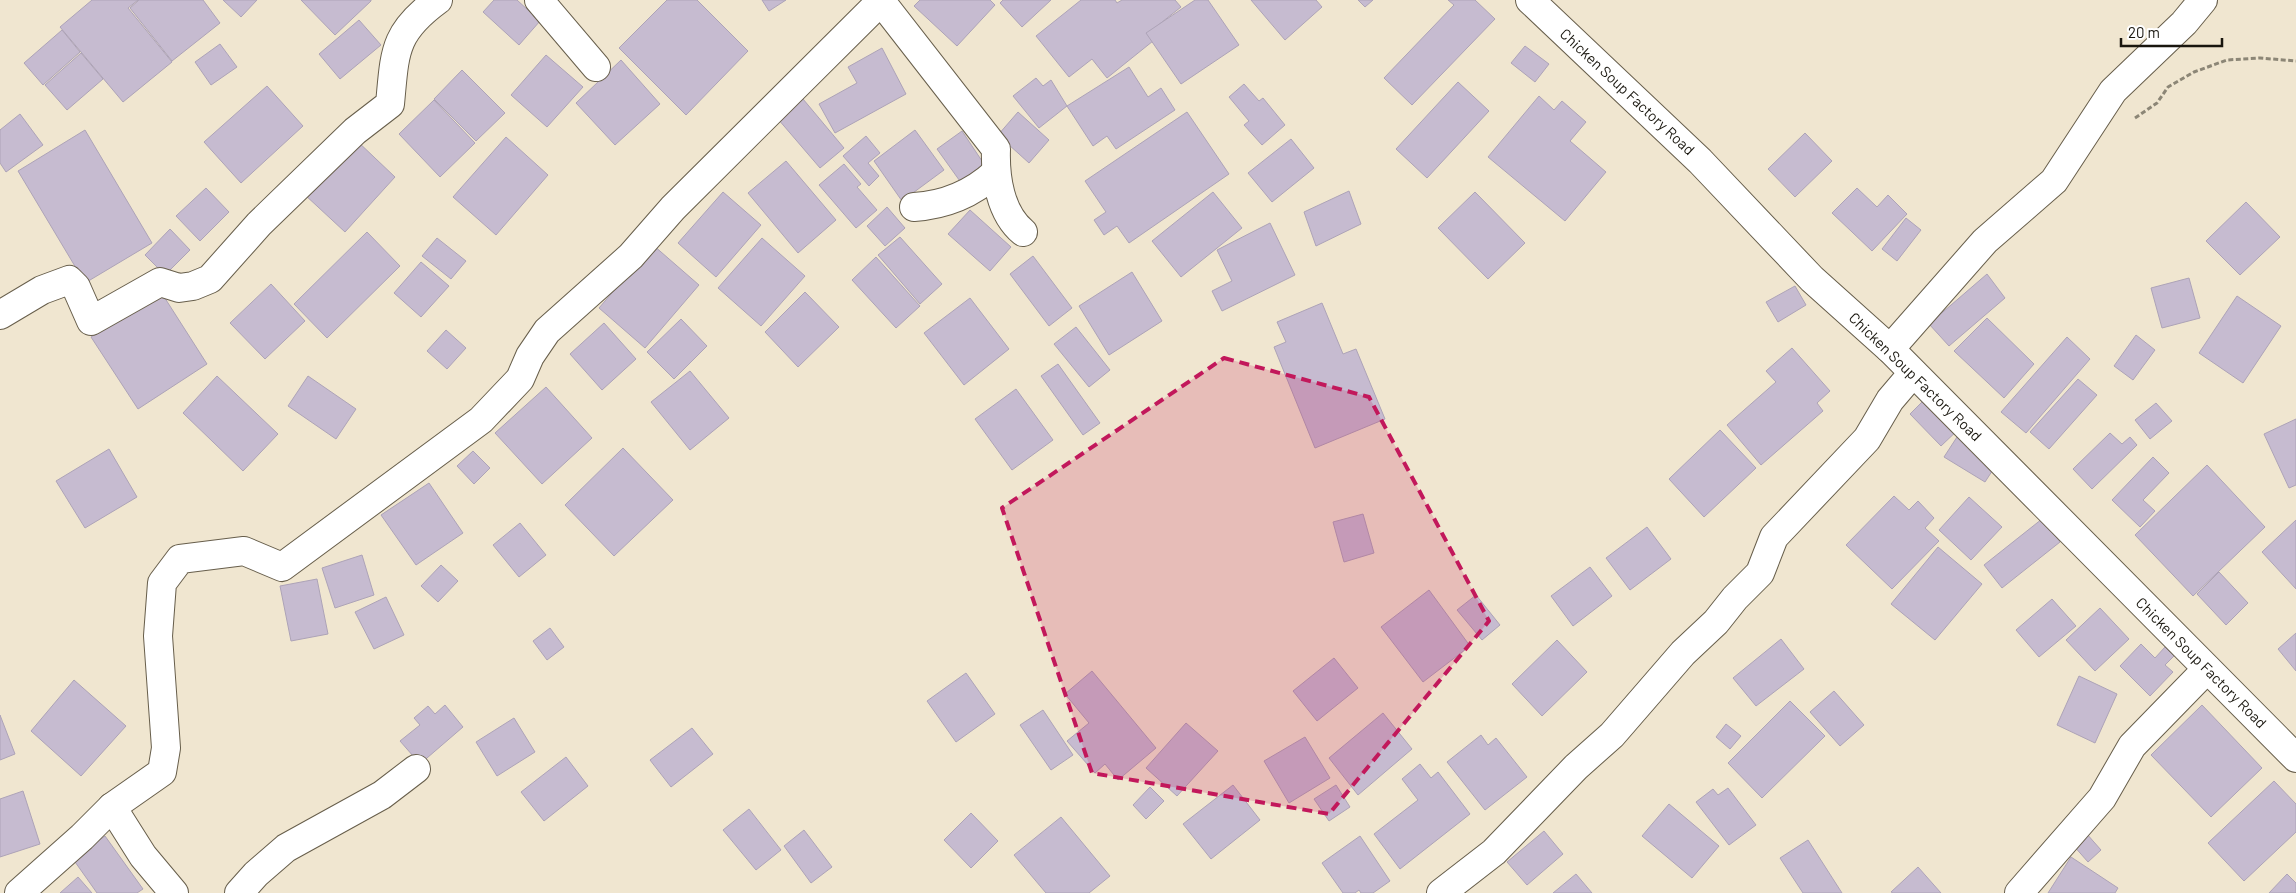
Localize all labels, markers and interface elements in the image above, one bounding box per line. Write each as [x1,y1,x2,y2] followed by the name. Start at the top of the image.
[2121,15,2222,47] scale bar
[2128,23,2160,41] text: 20 m
[1557,24,1699,158] street label: Chicken Soup Factory Road
[1846,308,1986,444] street label: Chicken Soup Factory Road
[2133,593,2271,731] street label: Chicken Soup Factory Road

